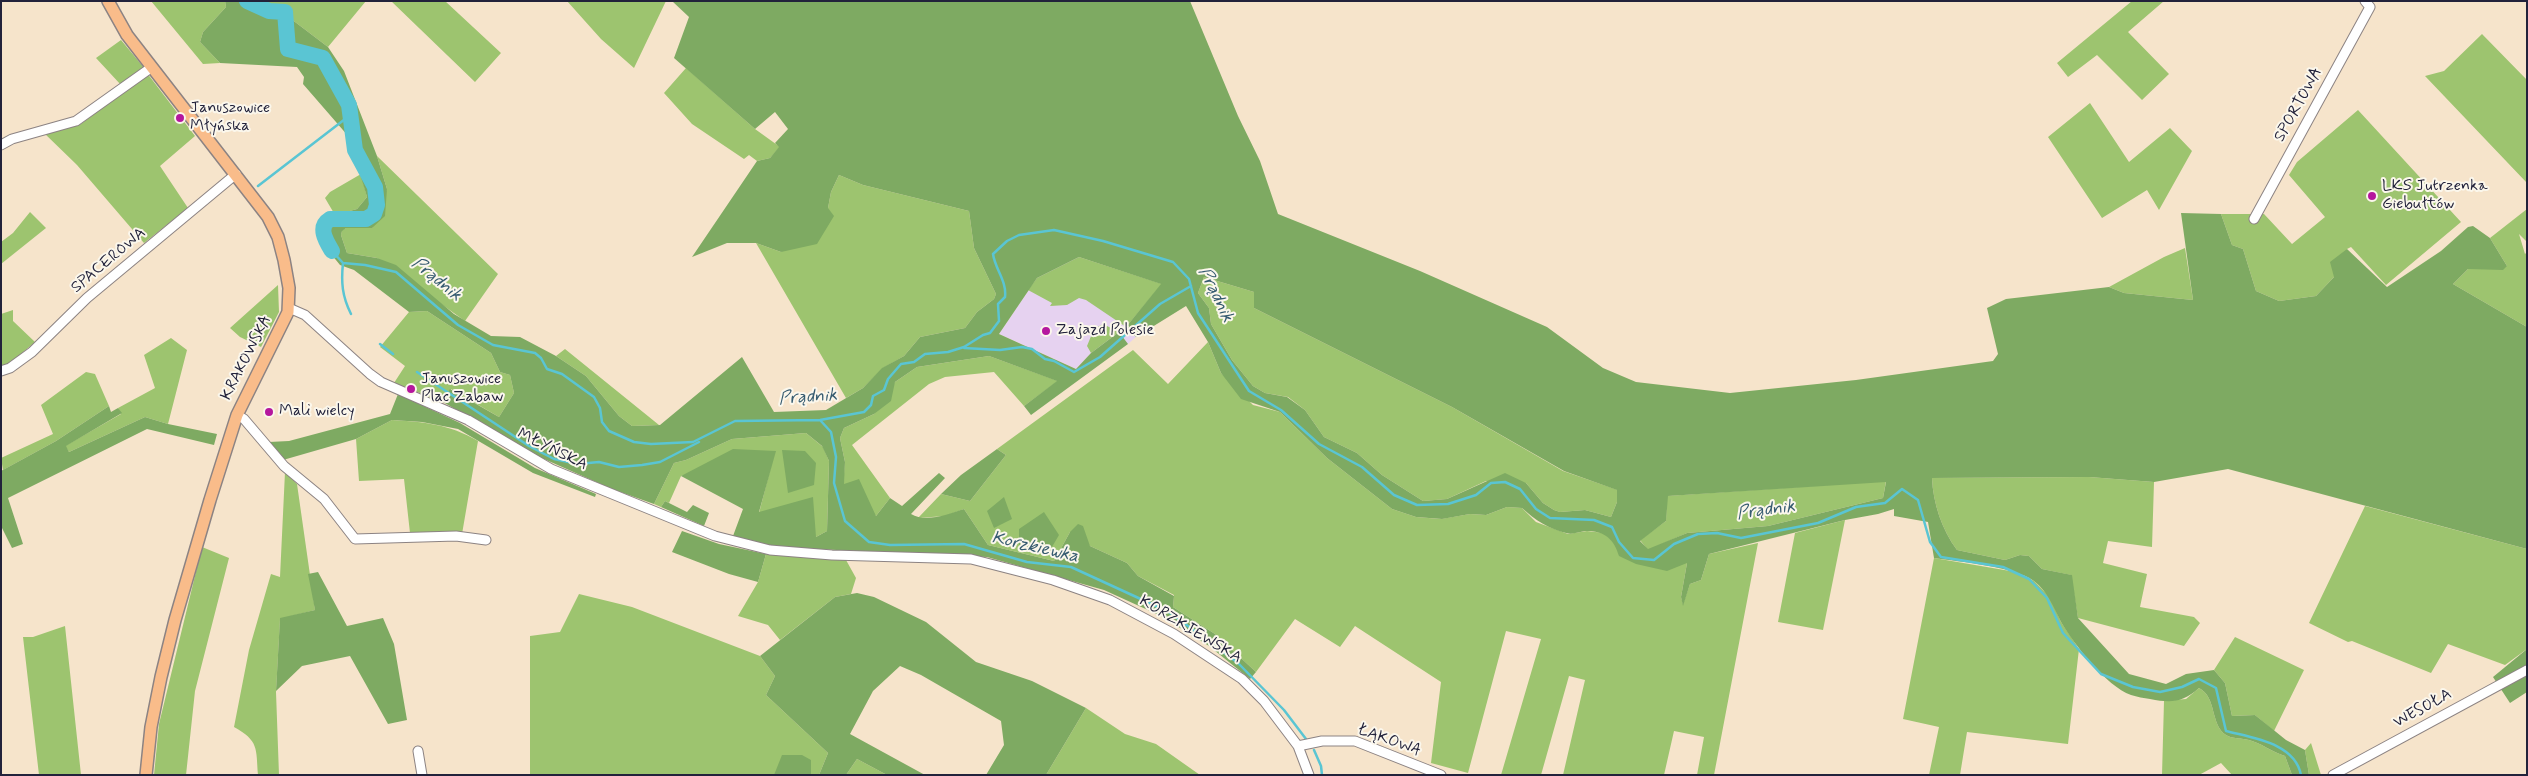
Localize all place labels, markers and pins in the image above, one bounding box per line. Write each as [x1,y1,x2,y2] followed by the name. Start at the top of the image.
[190,99,270,137] place label: Januszowice Młyńska
[174,112,186,124] marker: Januszowice Młyńska
[2382,177,2488,215] place label: LKS Jutrzenka Giebułtów
[2366,190,2378,202] marker: LKS Jutrzenka Giebułtów
[1056,321,1154,341] place label: Zajazd Polesie
[1040,325,1052,337] marker: Zajazd Polesie
[421,370,504,408] place label: Januszowice Plac Zabaw
[405,383,417,395] marker: Januszowice Plac Zabaw
[279,402,355,422] place label: Mali wielcy
[263,406,275,418] marker: Mali wielcy

